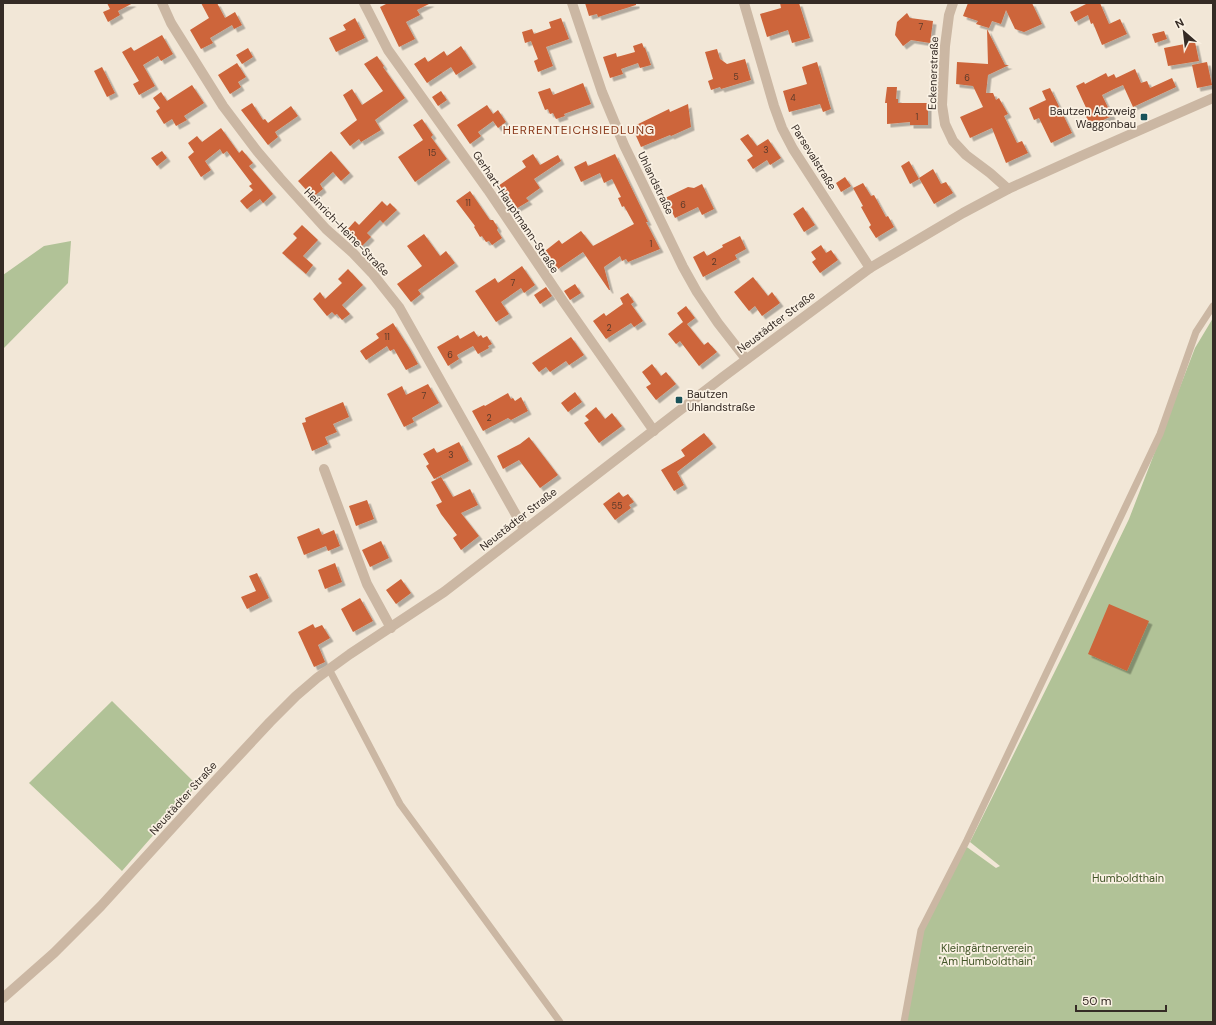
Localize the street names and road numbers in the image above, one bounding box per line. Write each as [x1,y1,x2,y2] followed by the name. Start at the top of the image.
[925,36,941,110] street label: Eckenerstraße
[788,122,840,192] street label: Parsevalstraße
[470,148,562,276] street label: Gerhart-Hauptmann-Straße
[635,149,677,217] street label: Uhlandstraße
[301,185,393,279] street label: Heinrich-Heine-Straße
[734,288,818,356] street label: Neustädter Straße
[477,485,559,553] street label: Neustädter Straße
[146,758,220,838] street label: Neustädter Straße

